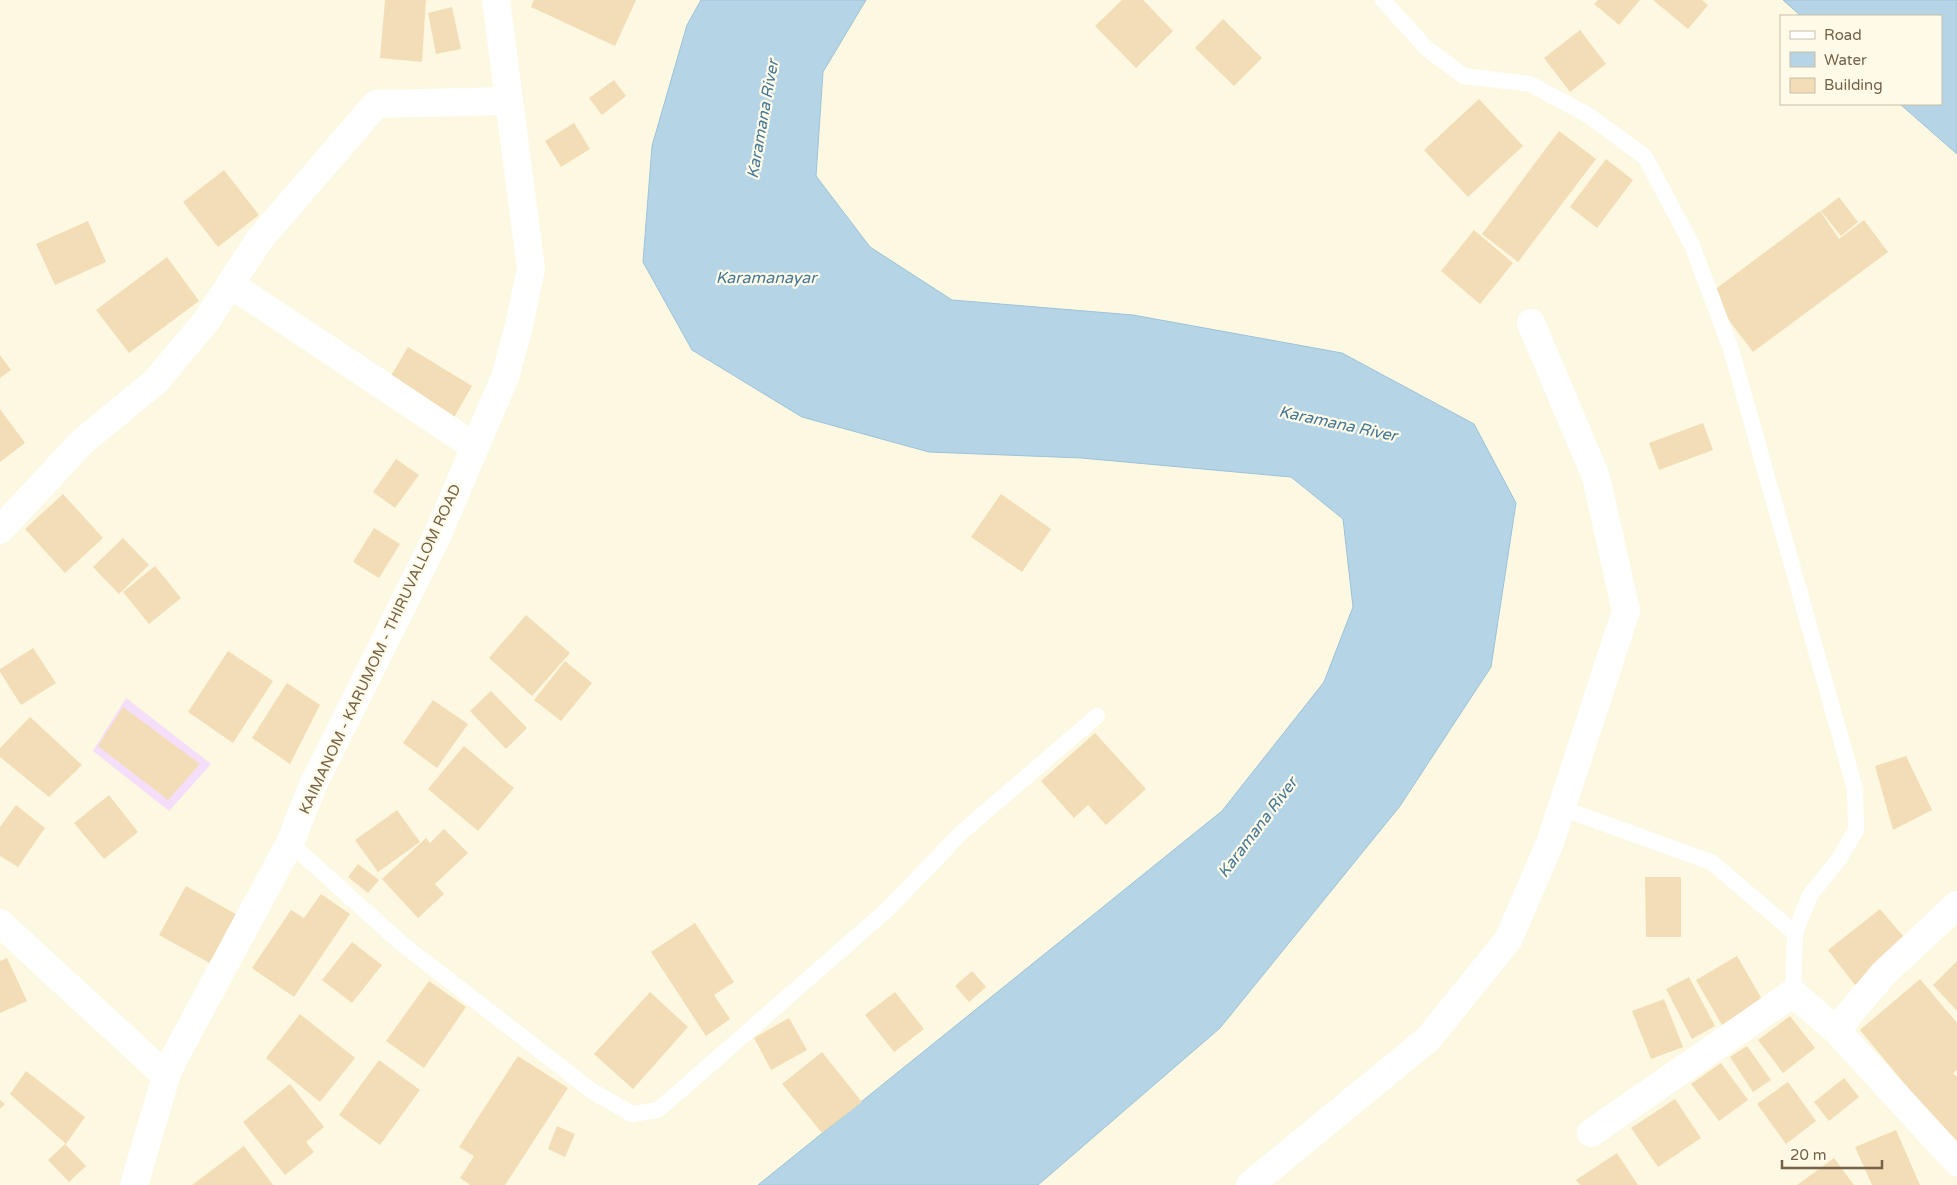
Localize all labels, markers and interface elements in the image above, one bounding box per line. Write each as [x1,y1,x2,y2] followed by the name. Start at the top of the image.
[1780,15,1942,105] legend
[1824,26,1862,44] text: Road
[1824,51,1867,69] text: Water
[743,56,784,180] water label: Karamana River
[1824,76,1883,94] text: Building
[716,268,818,288] water label: Karamanayar
[1277,402,1401,447] water label: Karamana River
[295,481,465,817] street label: KAIMANOM - KARUMOM - THIRUVALLOM ROAD
[1214,772,1303,882] water label: Karamana River
[1782,1138,1882,1170] scale bar
[1790,1146,1827,1164] text: 20 m

